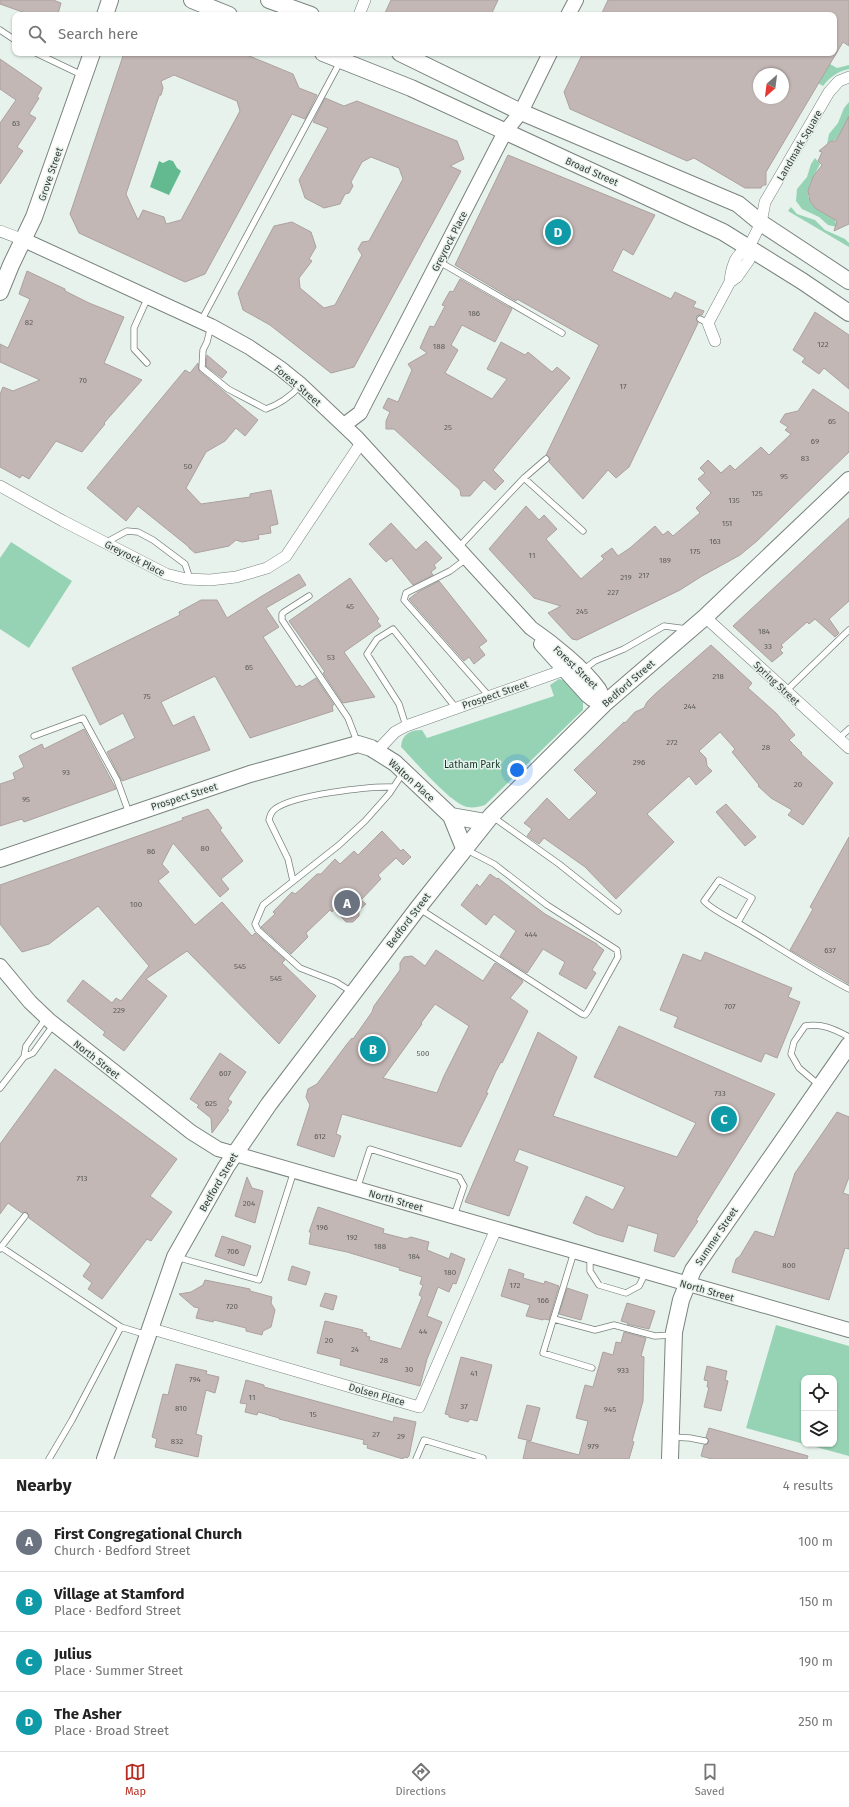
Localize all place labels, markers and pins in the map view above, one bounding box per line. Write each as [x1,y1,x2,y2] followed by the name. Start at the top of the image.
[545,217,571,247] pin: D
[334,888,360,918] pin: A
[360,1034,386,1064] pin: B
[711,1104,737,1134] pin: C

